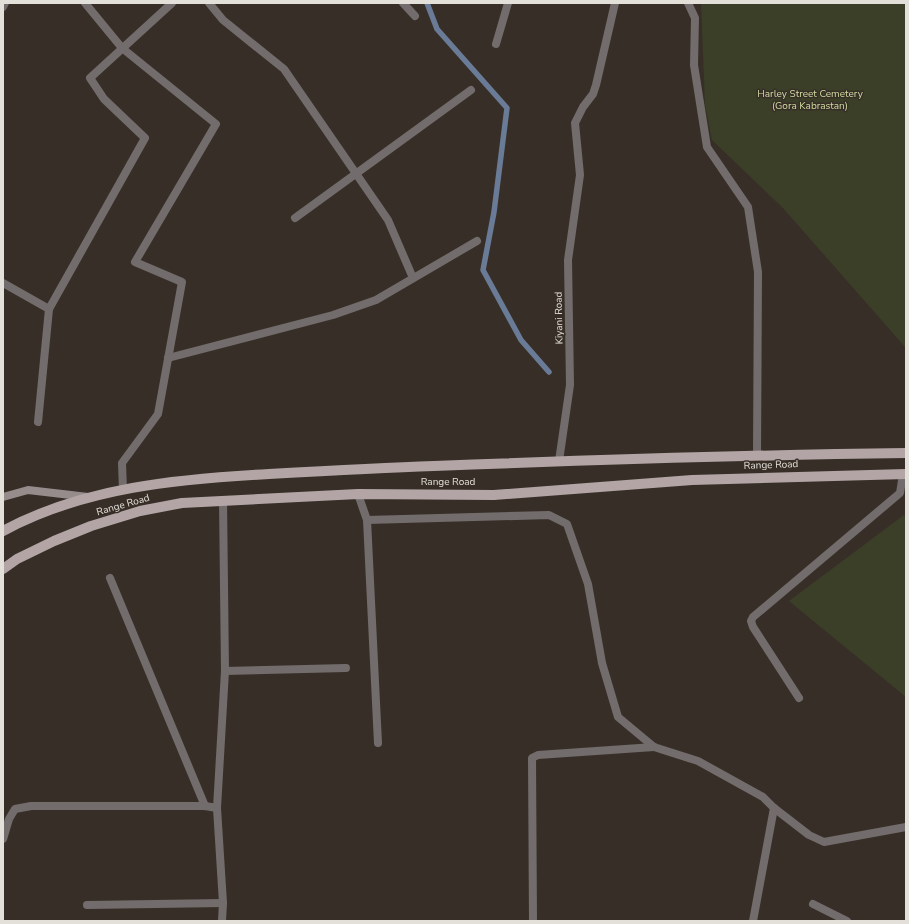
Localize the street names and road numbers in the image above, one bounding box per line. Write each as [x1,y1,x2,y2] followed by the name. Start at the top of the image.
[552,291,566,344] street label: Kiyani Road
[743,457,799,473] street label: Range Road
[421,475,476,489] street label: Range Road
[95,491,151,519] street label: Range Road

